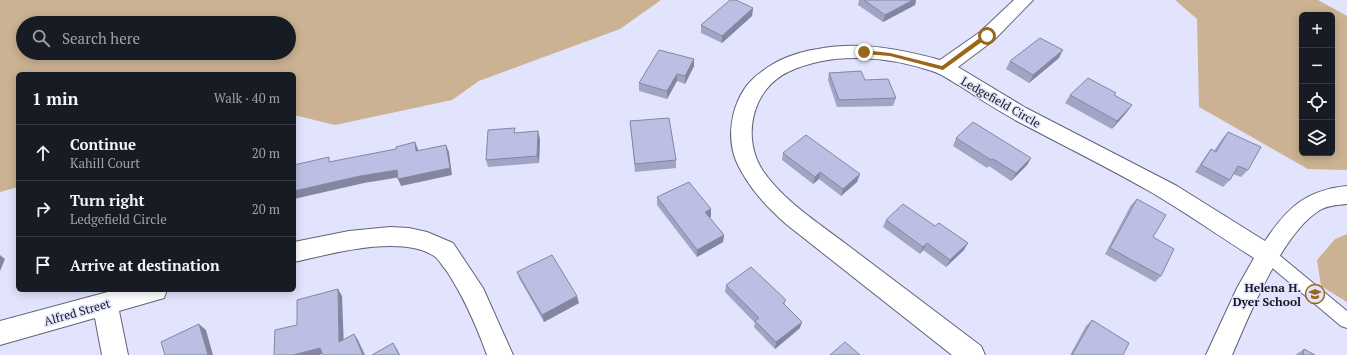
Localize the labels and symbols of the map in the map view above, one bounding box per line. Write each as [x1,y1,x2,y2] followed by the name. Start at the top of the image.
[978,27,996,45] route start
[855,43,873,61] route end
[959,73,1043,131] street label: Ledgefield Circle
[1233,280,1301,309] place label: Helena H. Dyer School
[1304,283,1326,305] school or university icon: Helena H. Dyer School
[42,295,112,329] street label: Alfred Street

